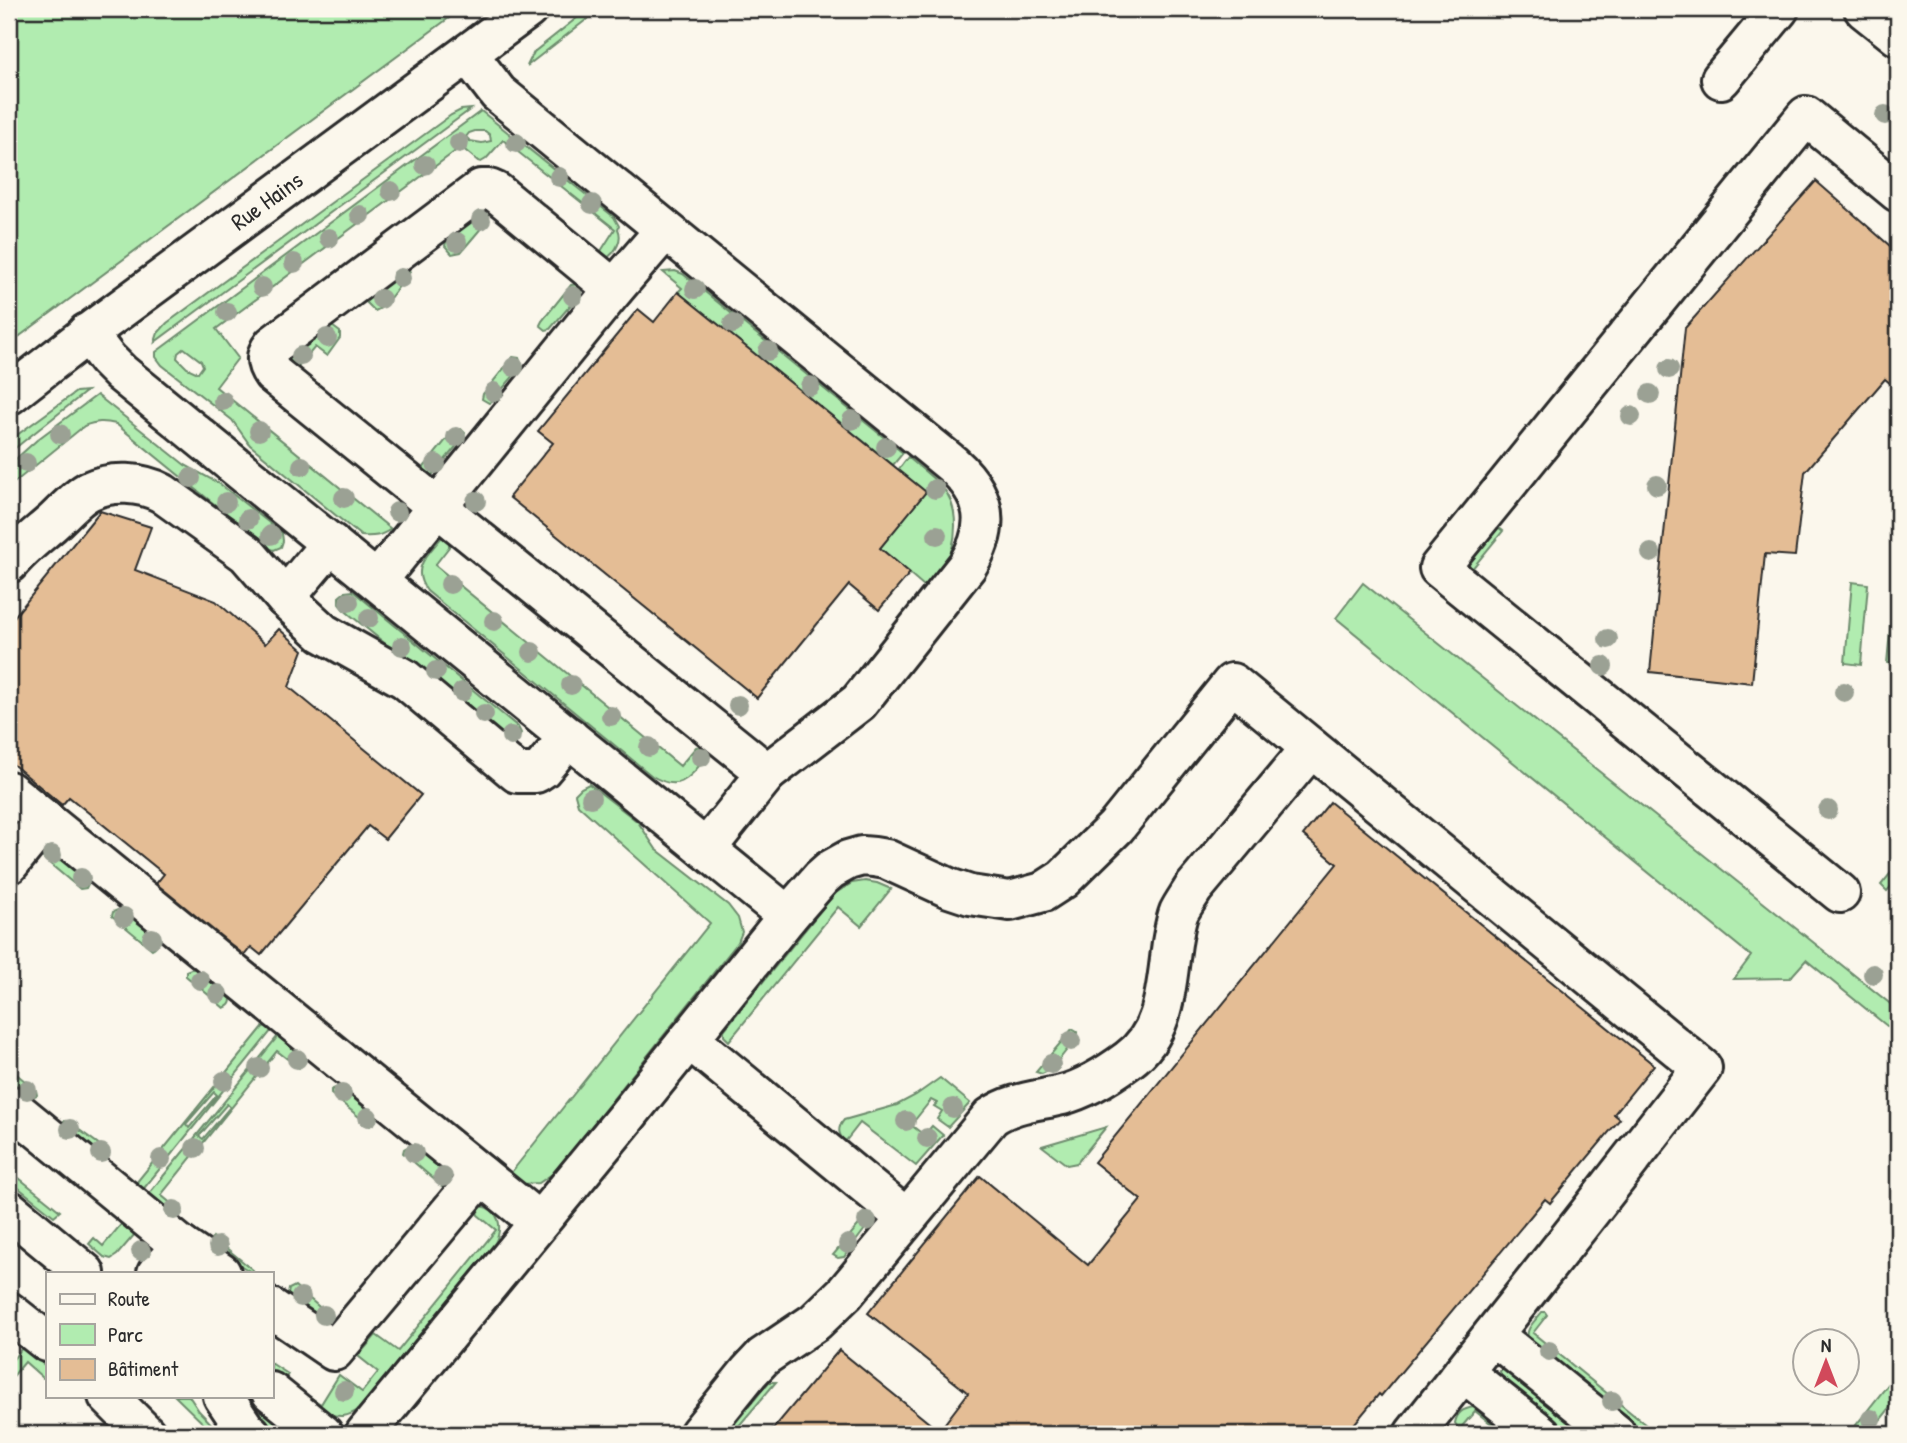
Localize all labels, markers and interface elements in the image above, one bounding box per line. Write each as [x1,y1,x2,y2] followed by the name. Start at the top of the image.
[224,163,309,237] street label: Rue Hains
[46,1272,273,1398] legend
[108,1284,150,1313] text: Route
[108,1320,143,1349] text: Parc
[1792,1328,1862,1398] north arrow
[1821,1332,1831,1358] text: N
[108,1354,179,1383] text: Bâtiment

